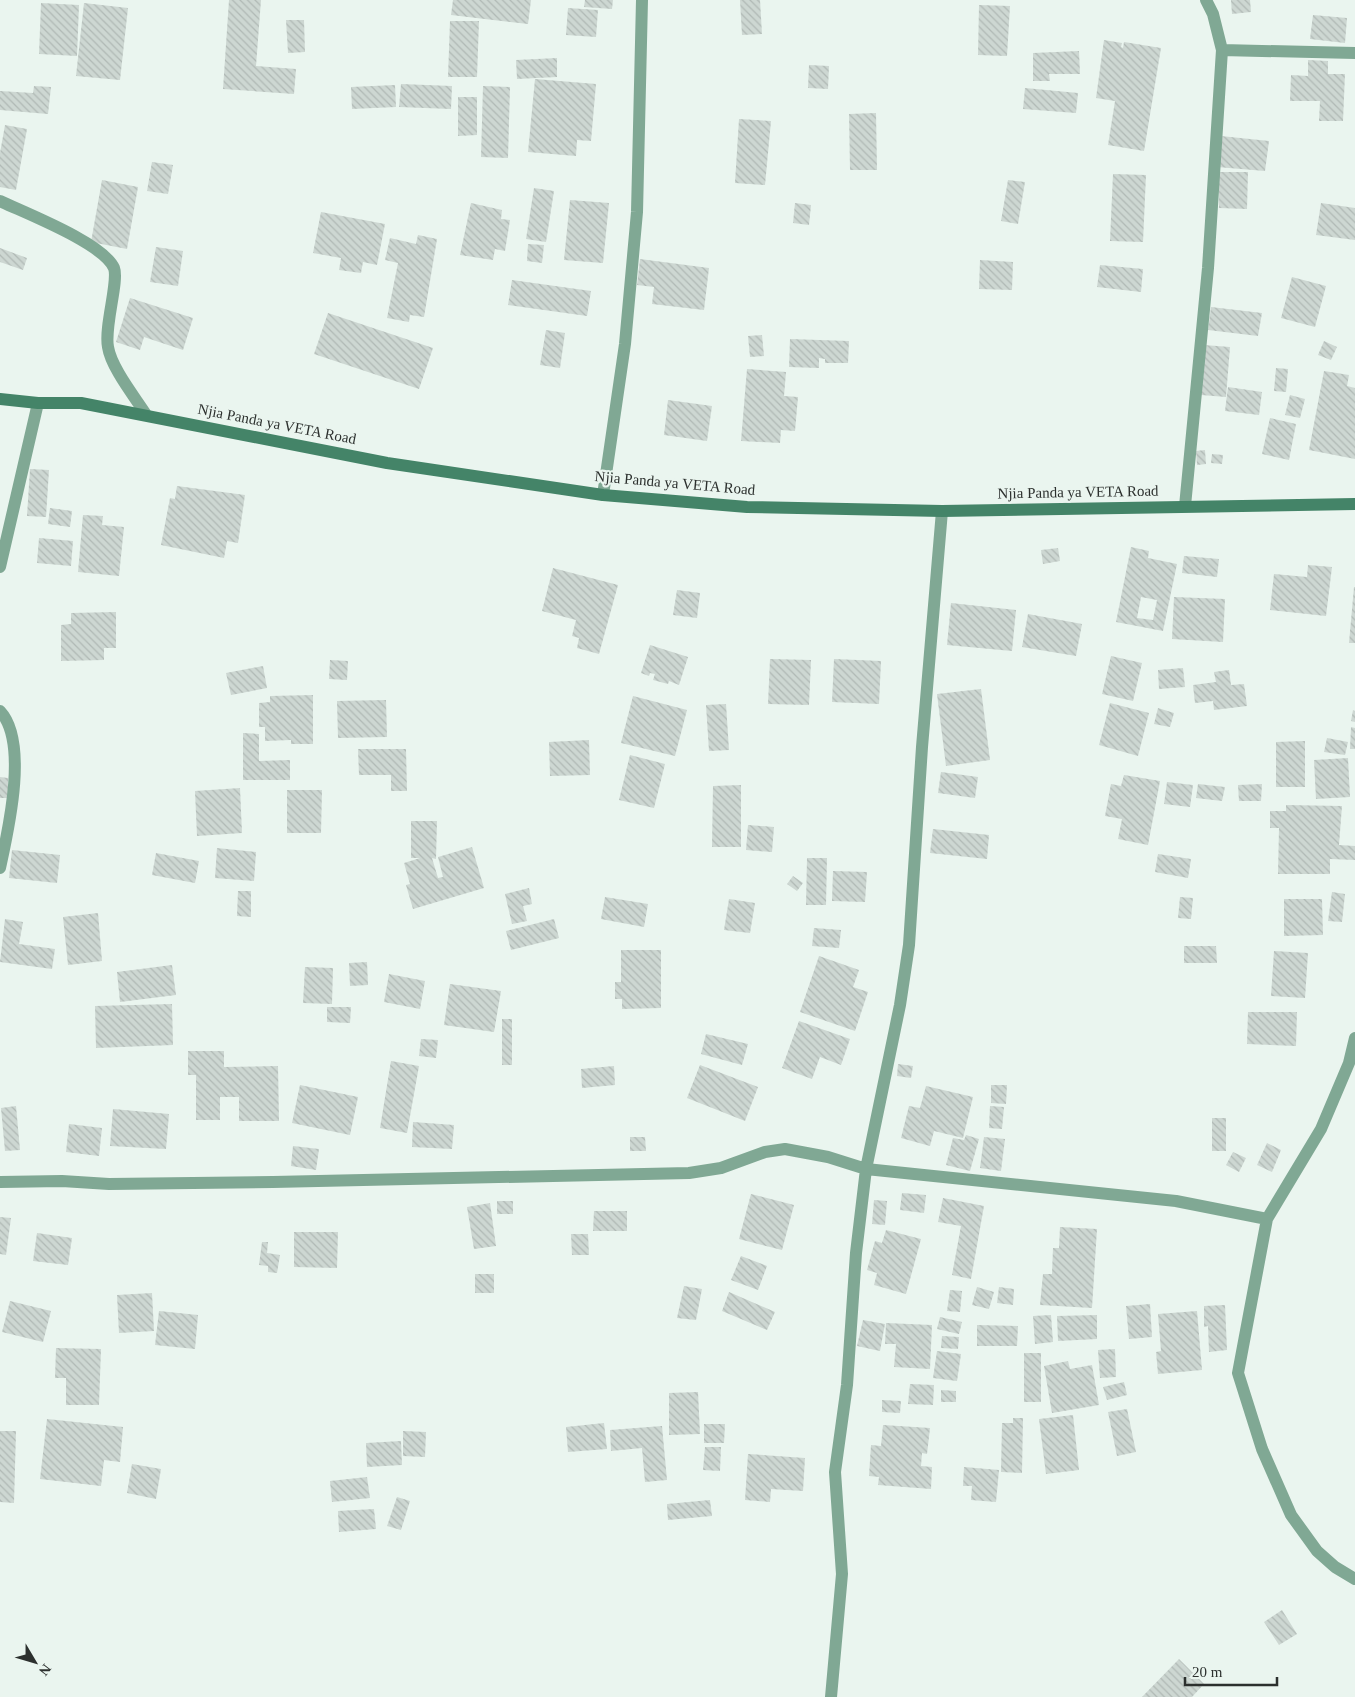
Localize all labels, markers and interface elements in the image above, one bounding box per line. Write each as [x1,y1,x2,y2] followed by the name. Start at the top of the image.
[196,401,358,447] street label: Njia Panda ya VETA Road
[594,468,756,498] street label: Njia Panda ya VETA Road
[997,483,1159,501] street label: Njia Panda ya VETA Road
[10,1637,60,1687] north arrow
[1185,1654,1278,1686] scale bar
[36,1661,54,1678] text: N
[1192,1664,1223,1680] text: 20 m

